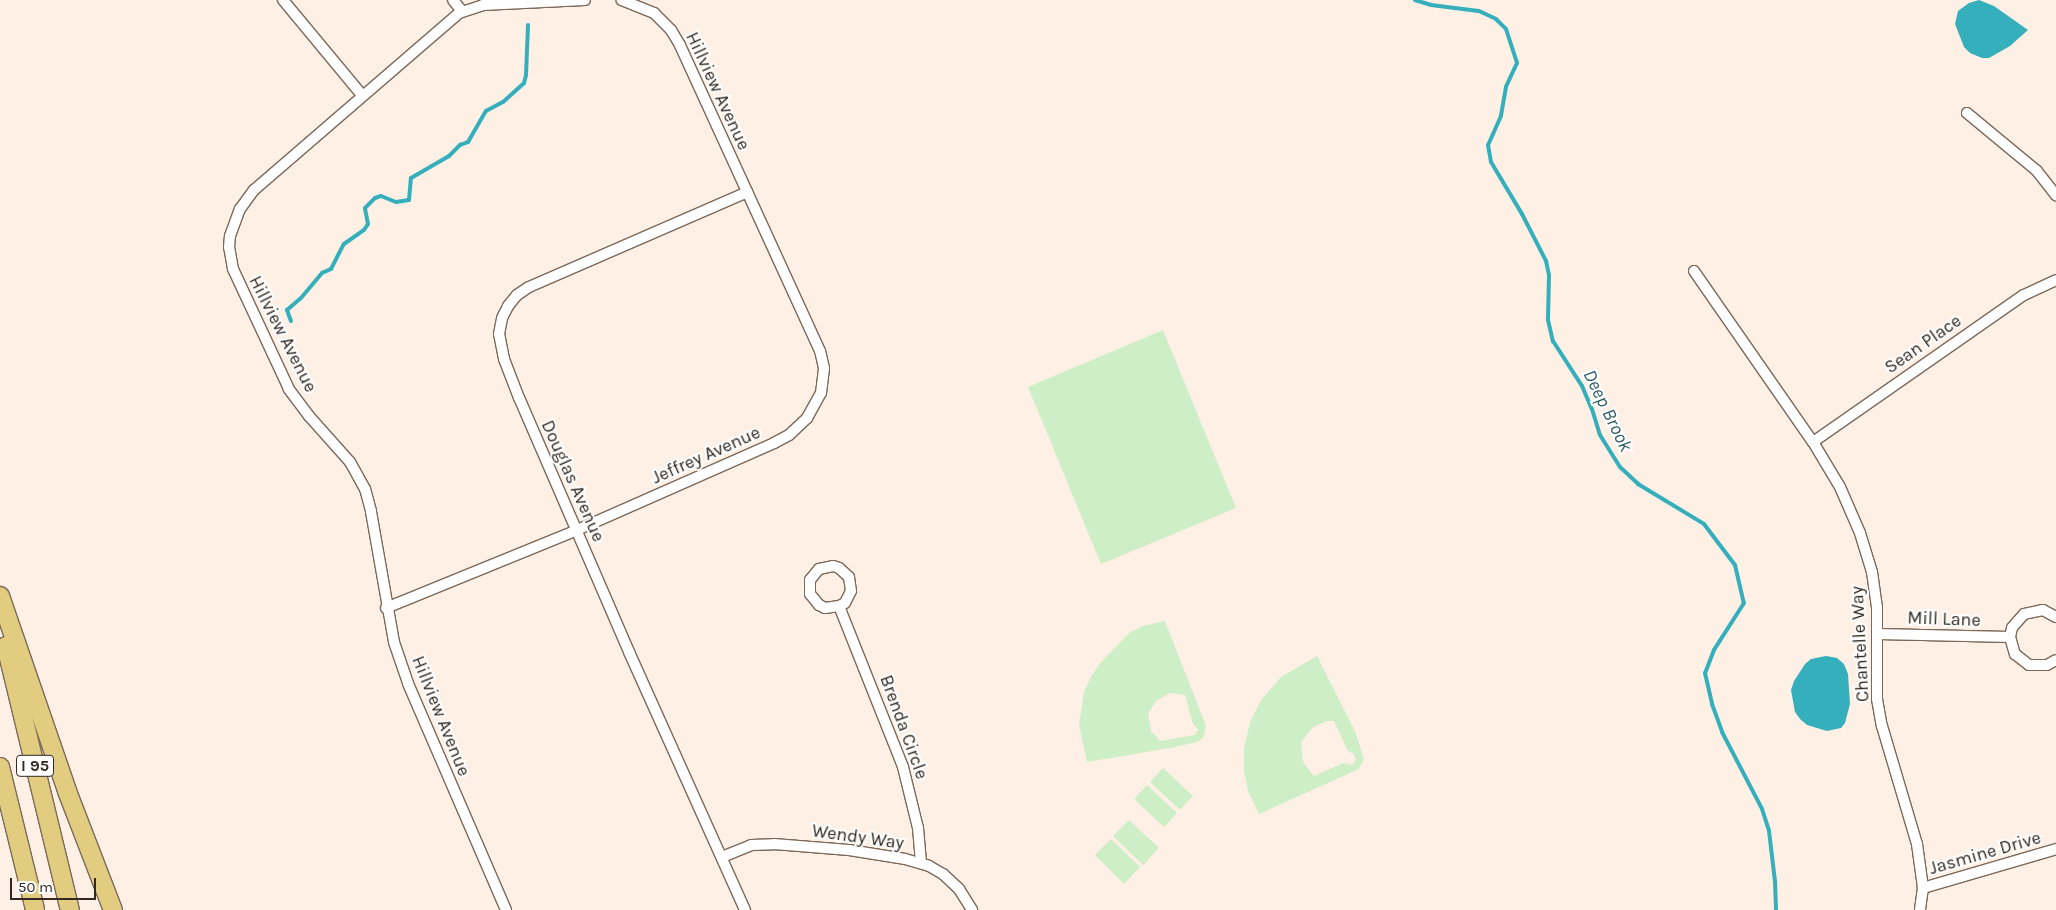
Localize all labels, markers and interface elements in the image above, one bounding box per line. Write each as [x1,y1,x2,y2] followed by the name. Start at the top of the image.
[681,29,755,153] street label: Hillview Avenue
[244,272,322,396] street label: Hillview Avenue
[1881,310,1965,378] street label: Sean Place
[1577,366,1637,456] water label: Deep Brook
[537,417,609,545] street label: Douglas Avenue
[648,421,764,489] street label: Jeffrey Avenue
[1846,585,1874,703] street label: Chantelle Way
[1907,607,1981,631] street label: Mill Lane
[407,653,475,779] street label: Hillview Avenue
[875,672,933,782] street label: Brenda Circle
[15,752,55,779] road number: I 95
[811,820,905,854] street label: Wendy Way
[1927,827,2043,879] street label: Jasmine Drive
[12,868,99,900] scale bar
[18,878,53,896] text: 50 m

